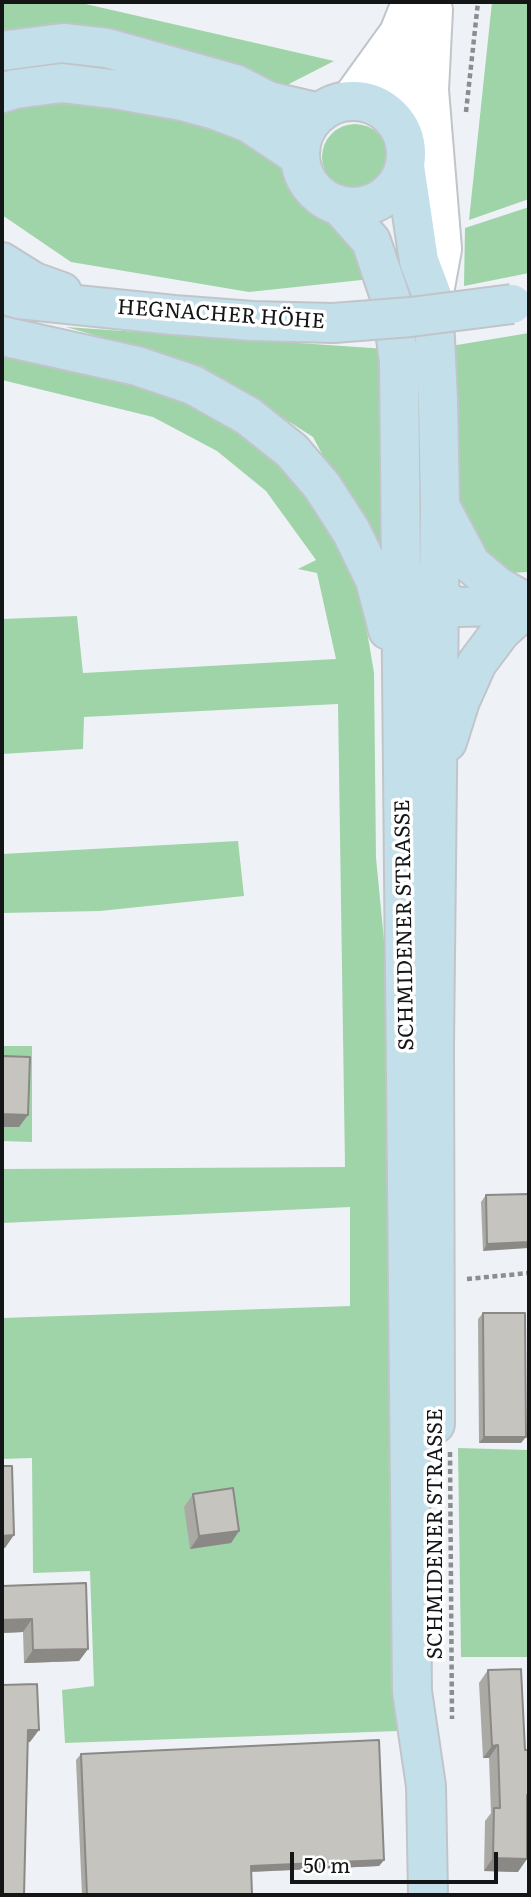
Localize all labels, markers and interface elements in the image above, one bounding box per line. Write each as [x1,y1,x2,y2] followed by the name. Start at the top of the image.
[116,295,326,335] street label: HEGNACHER HÖHE
[390,799,420,1051] street label: SCHMIDENER STRASSE
[423,1408,449,1660] street label: SCHMIDENER STRASSE
[293,1838,501,1882] scale bar
[303,1848,350,1879] text: 50 m

